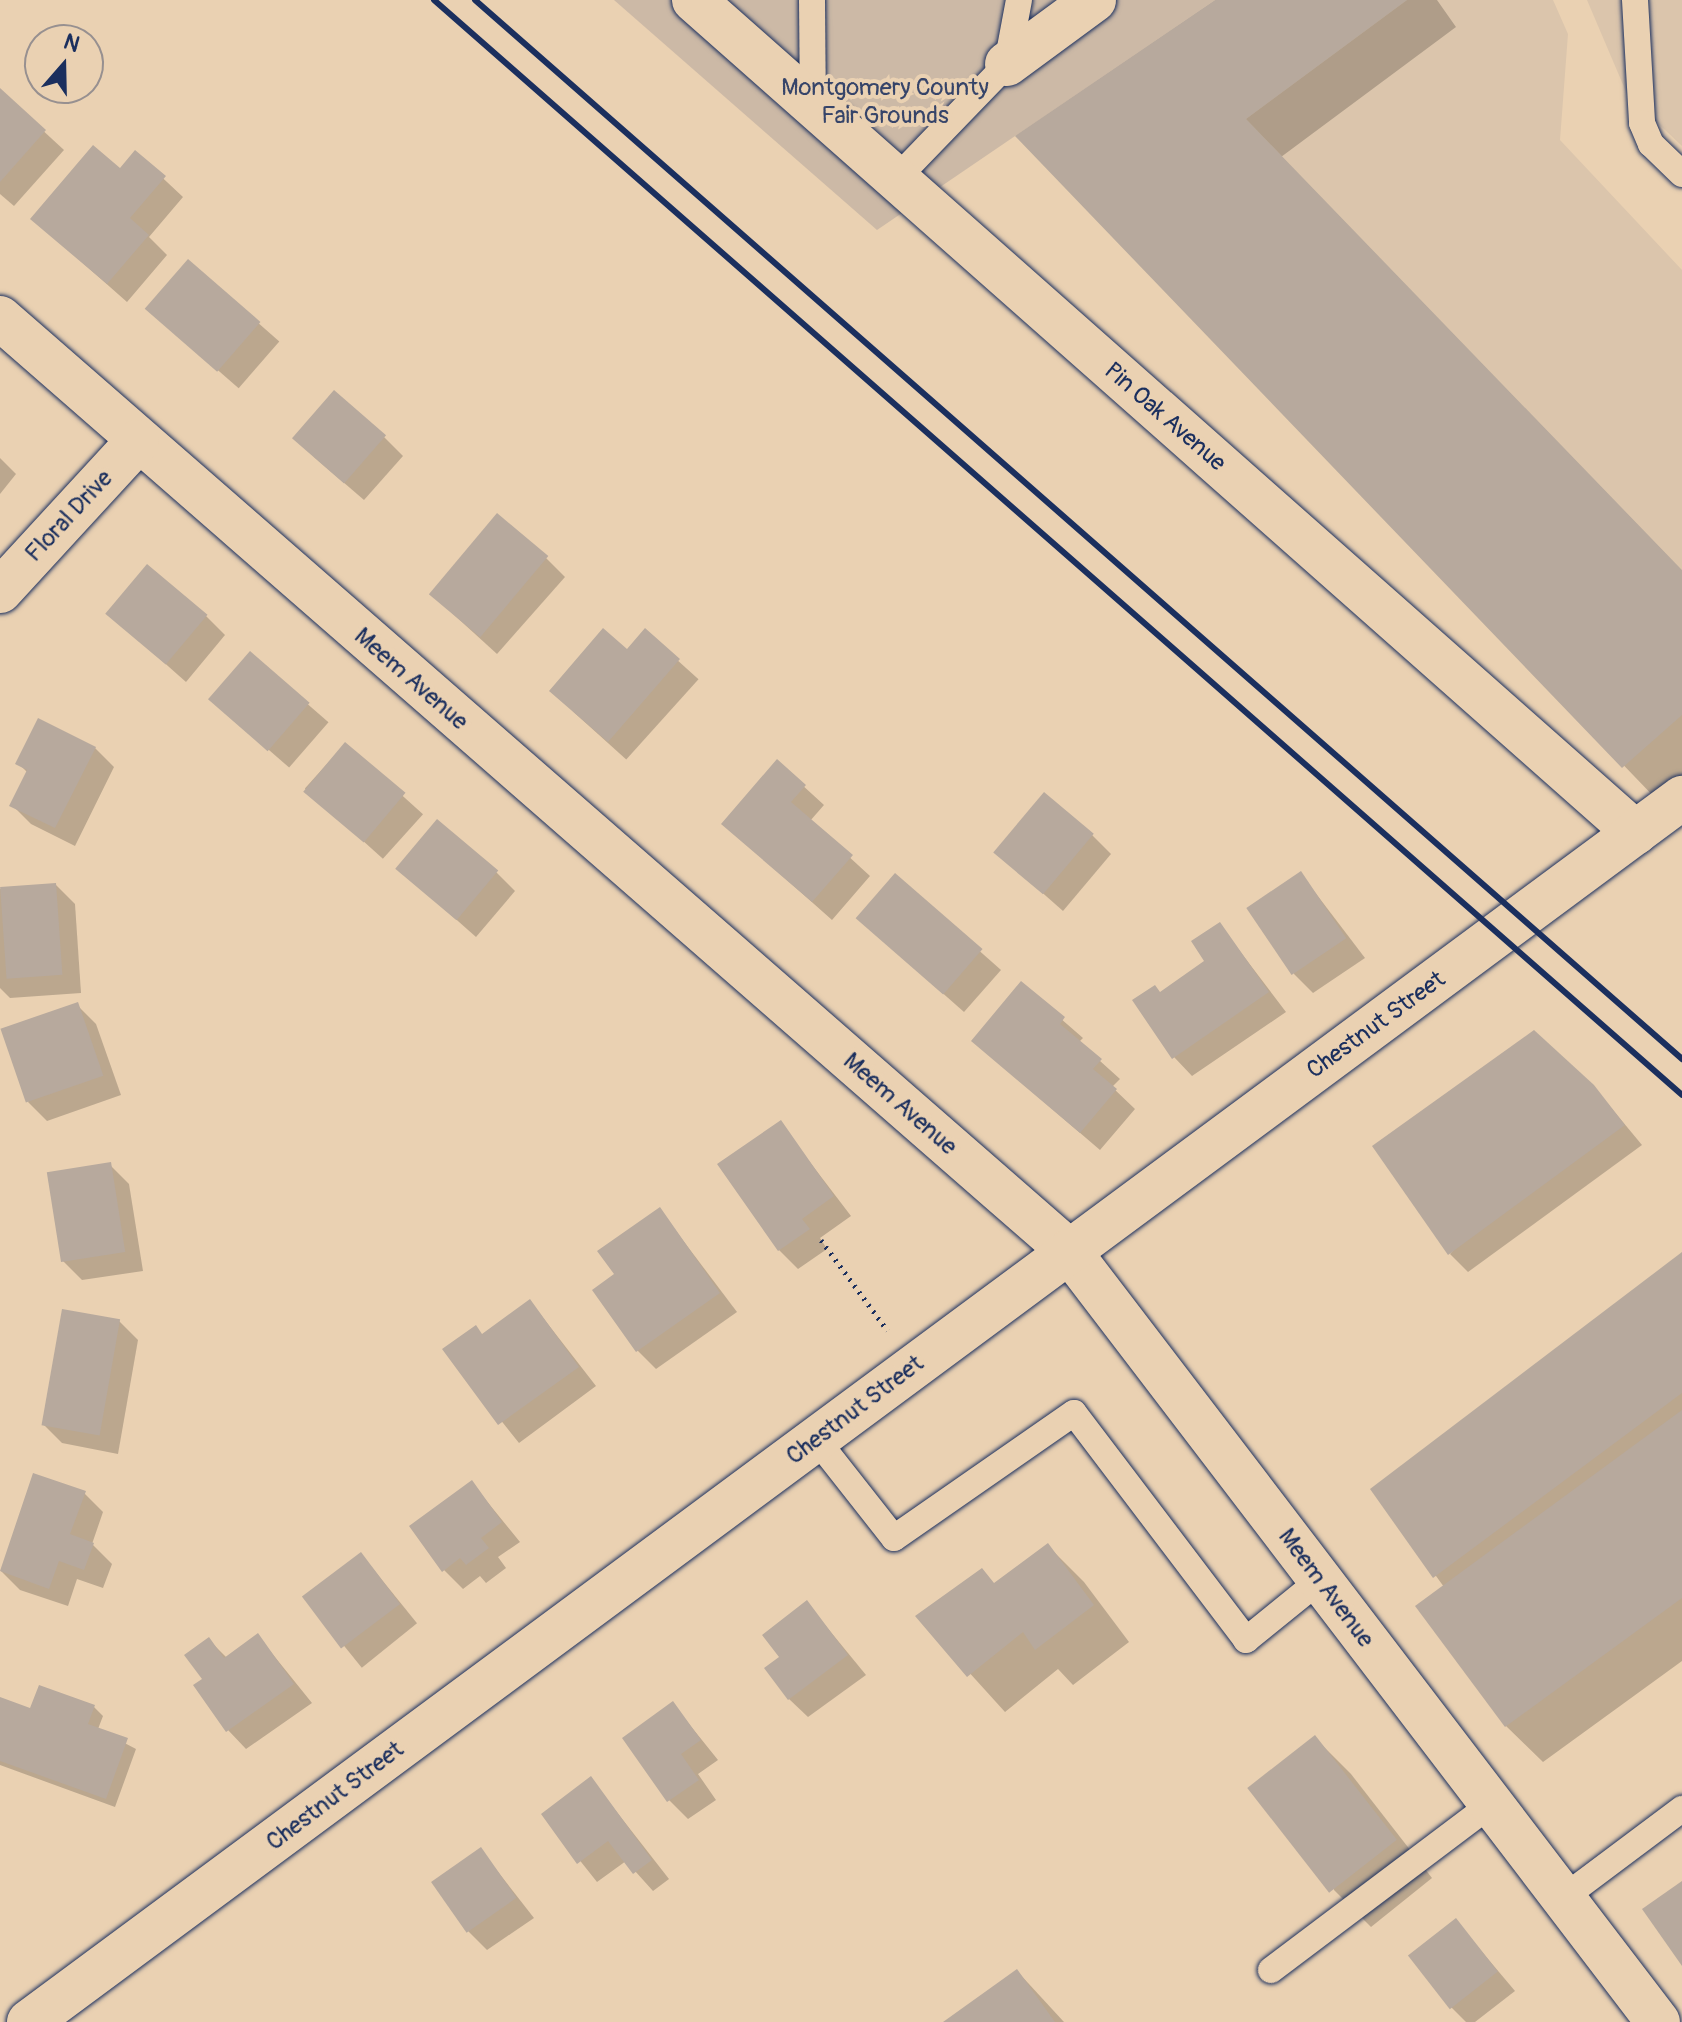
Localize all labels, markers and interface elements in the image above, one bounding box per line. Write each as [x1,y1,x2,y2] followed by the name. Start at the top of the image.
[24,24,104,104] north arrow
[60,28,83,59] text: N
[781,74,989,130] park label: Montgomery County Fair Grounds
[1098,356,1232,478] street label: Pin Oak Avenue
[19,464,119,568] street label: Floral Drive
[348,622,474,736] street label: Meem Avenue
[1301,965,1451,1085] street label: Chestnut Street
[837,1047,963,1161] street label: Meem Avenue
[781,1349,929,1471] street label: Chestnut Street
[1272,1523,1380,1653] street label: Meem Avenue
[261,1735,409,1857] street label: Chestnut Street

